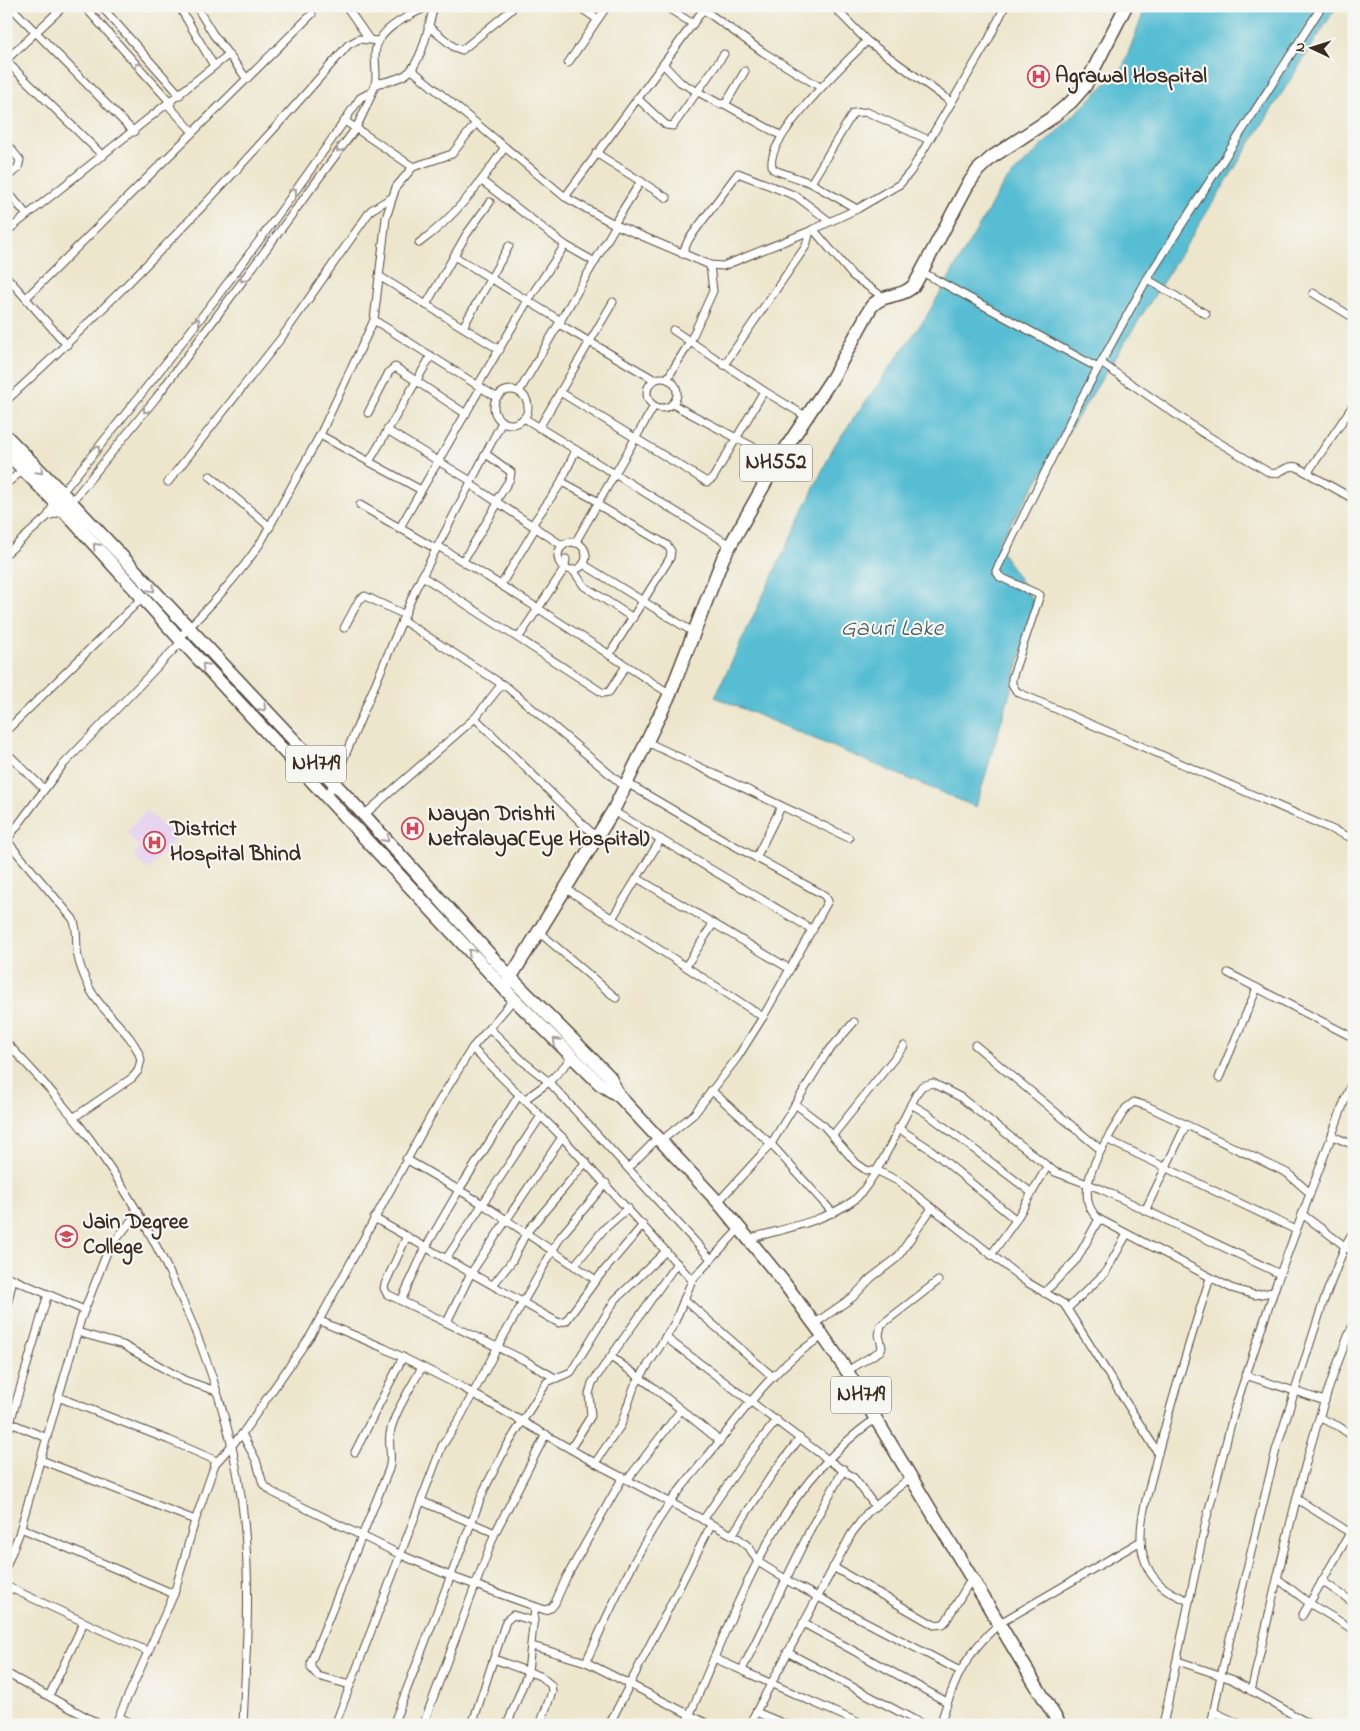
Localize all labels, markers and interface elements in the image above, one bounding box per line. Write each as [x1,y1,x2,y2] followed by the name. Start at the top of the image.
[1288,22,1338,72] north arrow
[1290,42,1311,53] text: N
[1055,61,1207,94] place label: Agrawal Hospital
[135,63,144,72] one-way arrow
[1027,65,1051,89] hospital icon: Agrawal Hospital
[337,143,345,152] one-way arrow
[289,188,297,197] one-way arrow
[240,273,248,282] one-way arrow
[191,317,200,327] one-way arrow
[144,404,152,413] one-way arrow
[740,444,812,482] road number: NH552
[92,446,101,455] one-way arrow
[34,465,43,474] one-way arrow
[93,543,102,552] one-way arrow
[146,584,155,593] one-way arrow
[841,612,945,647] water label: Gauri Lake
[202,663,211,672] one-way arrow
[257,702,266,711] one-way arrow
[286,746,346,782] road number: NH719
[428,799,650,857] place label: Nayan Drishti Netralaya(Eye Hospital)
[169,814,302,871] place label: District Hospital Bhind
[400,816,424,840] hospital icon: Nayan Drishti Netralaya(Eye Hospital)
[142,831,166,855] hospital icon: District Hospital Bhind
[380,834,389,843] one-way arrow
[468,949,477,958] one-way arrow
[553,1038,562,1047] one-way arrow
[83,1207,190,1265] place label: Jain Degree College
[55,1224,79,1248] school or university icon: Jain Degree College
[831,1376,891,1414] road number: NH719

